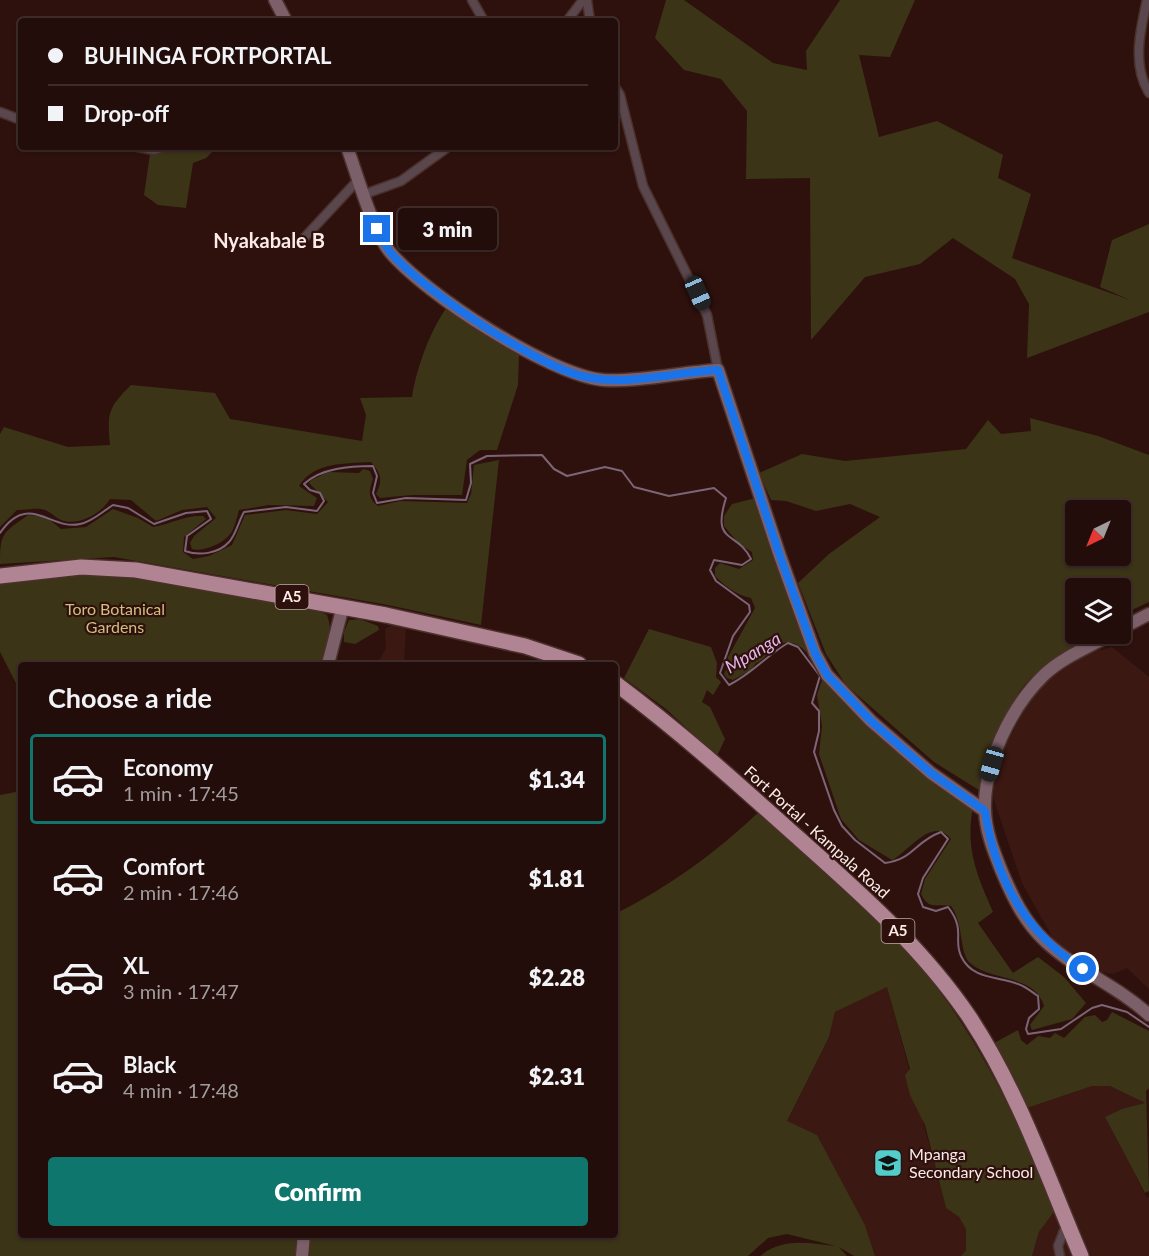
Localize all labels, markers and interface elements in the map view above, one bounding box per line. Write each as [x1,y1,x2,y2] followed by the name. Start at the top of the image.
[84,42,331,69] text: BUHINGA FORTPORTAL
[84,100,169,127] text: Drop-off
[398,208,497,250] callout: 3 min
[363,215,390,242] route end
[423,217,472,241] text: 3 min
[213,228,325,252] district label: Nyakabale B
[682,273,714,313] car
[1065,500,1131,566] north arrow
[1065,500,1131,644] map controls
[1065,578,1131,644] button: layers
[276,585,308,609] road number: A5
[65,599,165,636] park label: Toro Botanical Gardens
[721,627,784,677] water label: Mpanga
[48,681,212,714] text: Choose a ride
[978,744,1006,784] car
[51,752,105,806] icon: car
[123,754,213,781] text: Economy
[741,761,894,902] street label: Fort Portal - Kampala Road
[529,766,585,793] text: $1.34
[123,781,239,805] text: 1 min · 17:45
[51,851,105,905] icon: car
[123,853,205,880] text: Comfort
[529,865,585,892] text: $1.81
[123,880,239,904] text: 2 min · 17:46
[882,919,914,943] road number: A5
[51,950,105,1004] icon: car
[123,952,149,979] text: XL
[1069,955,1096,982] route start
[529,964,585,991] text: $2.28
[123,979,239,1003] text: 3 min · 17:47
[51,1049,105,1103] icon: car
[123,1051,176,1078] text: Black
[529,1063,585,1090] text: $2.31
[123,1078,239,1102] text: 4 min · 17:48
[909,1144,1033,1181] place label: Mpanga Secondary School
[872,1147,904,1179] school or university icon: Mpanga Secondary School
[48,1157,588,1226] button: Confirm

